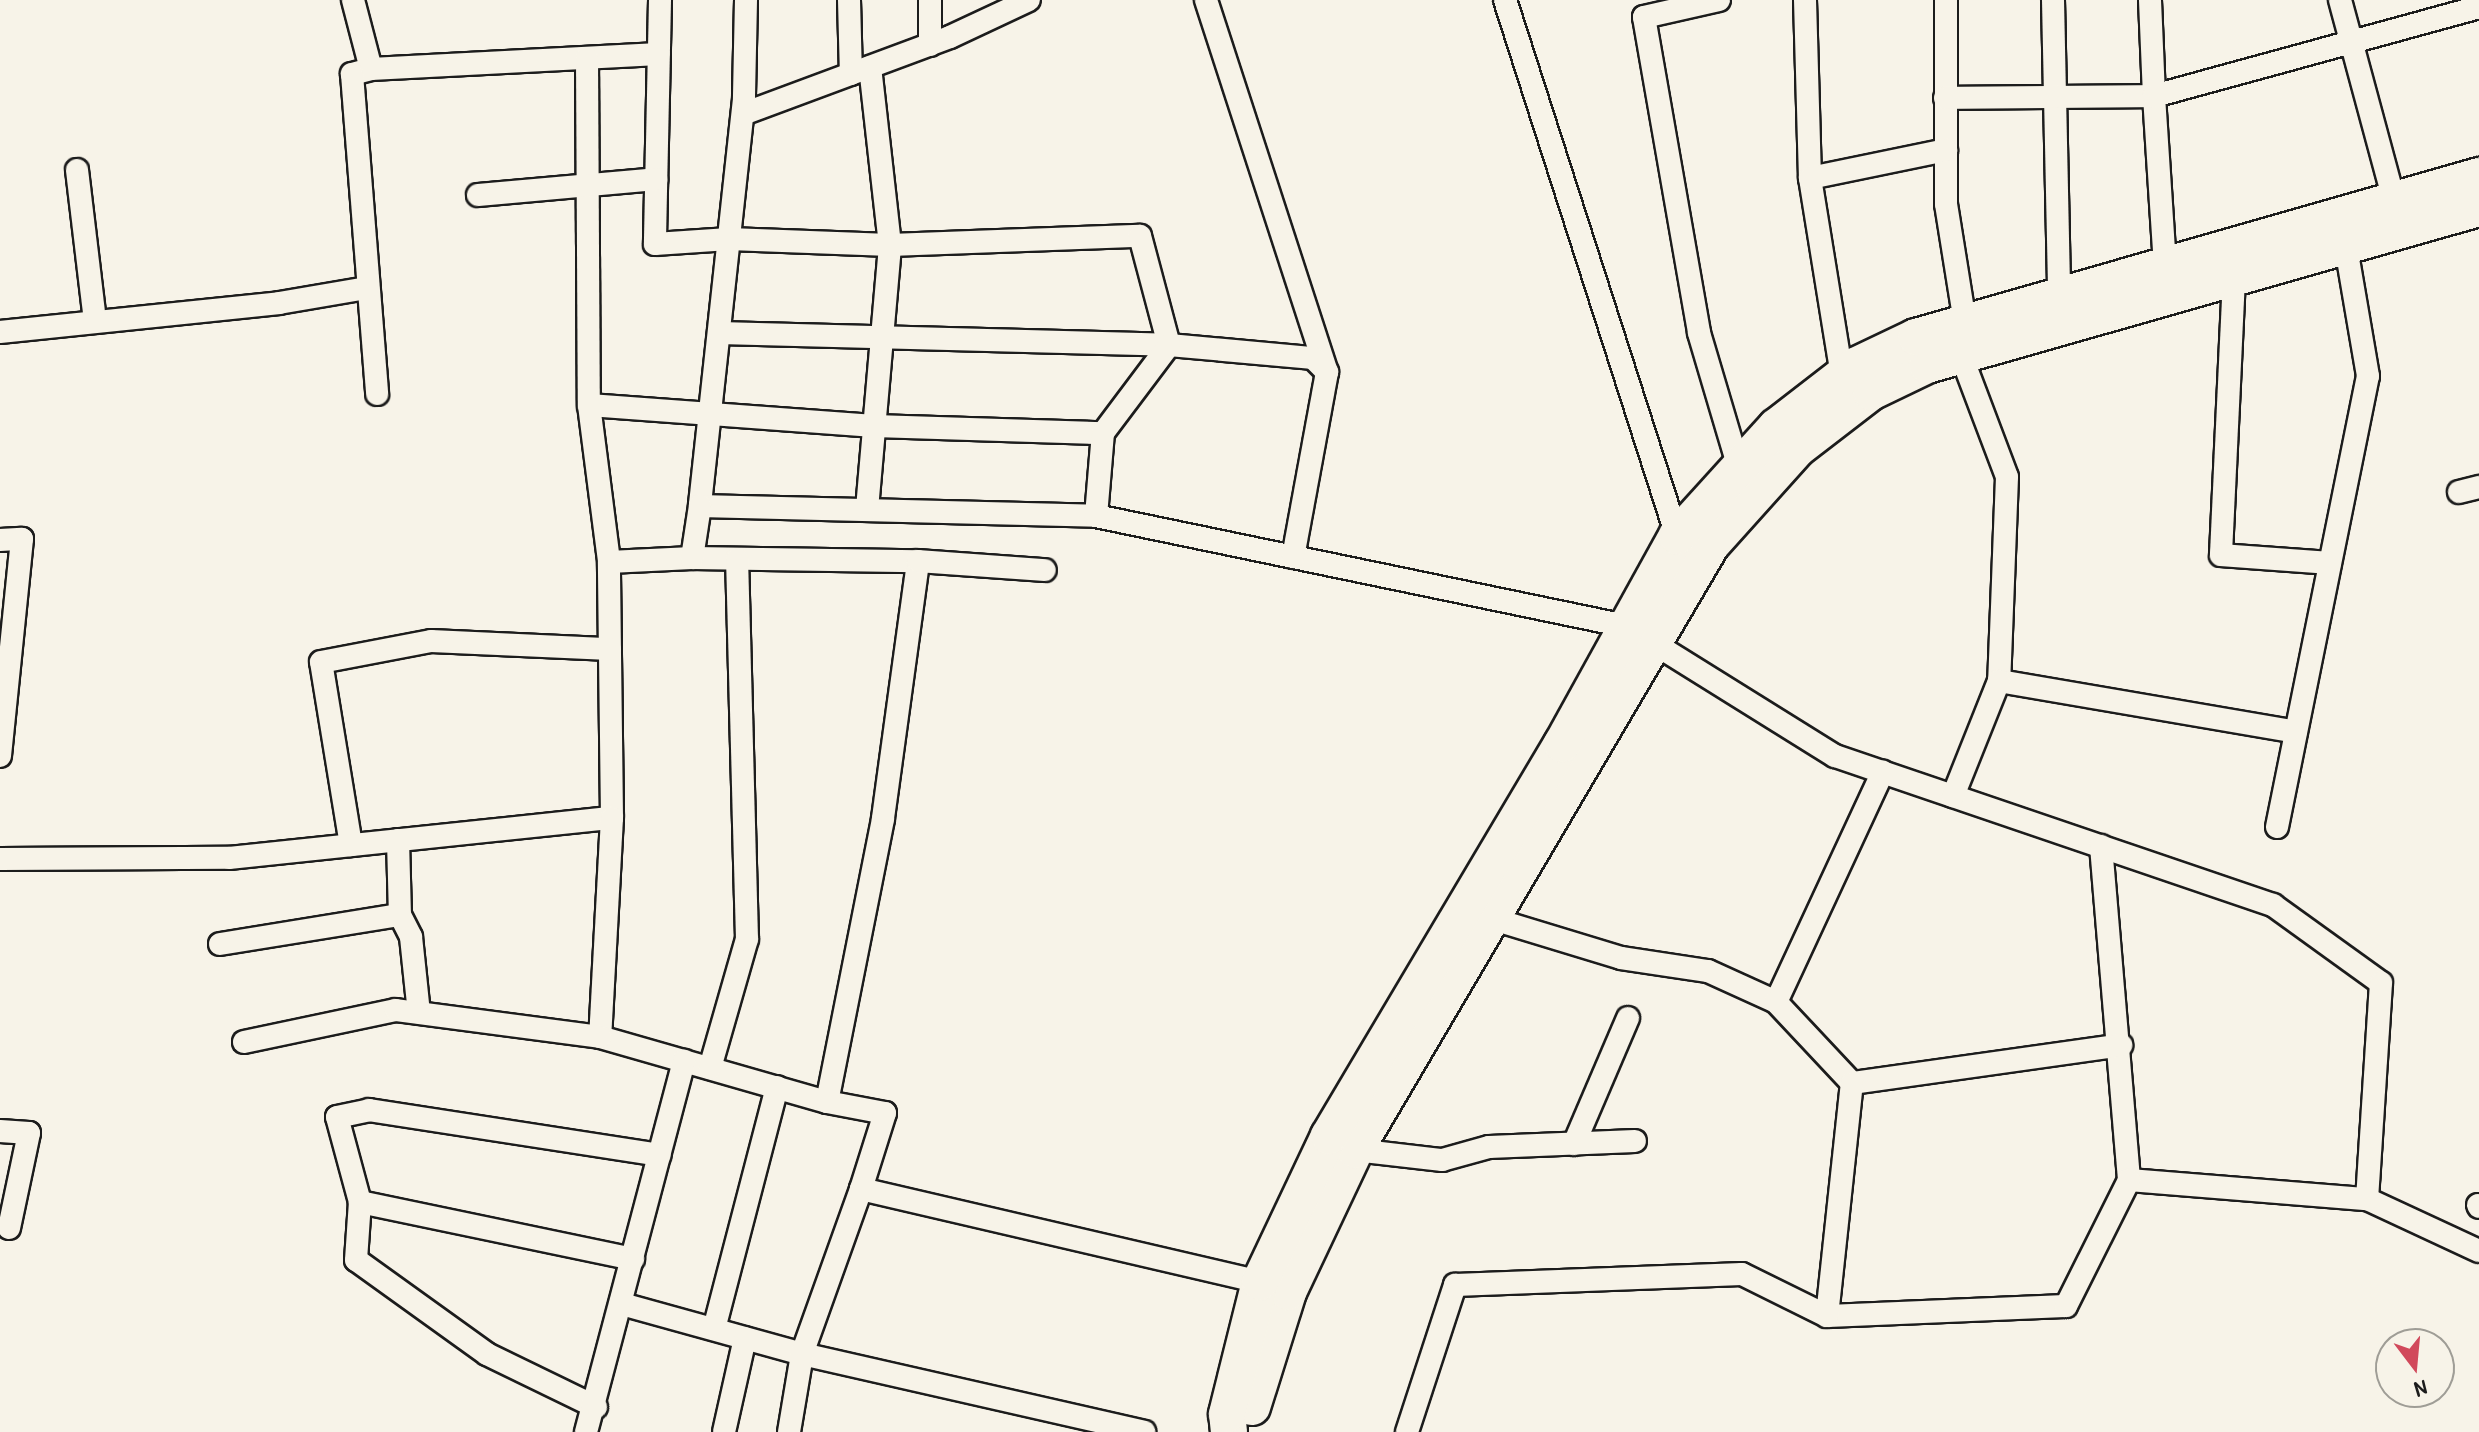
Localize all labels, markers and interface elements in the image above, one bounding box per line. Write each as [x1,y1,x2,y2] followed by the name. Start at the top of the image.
[2375,1328,2455,1408] north arrow
[2411,1373,2431,1405] text: N

